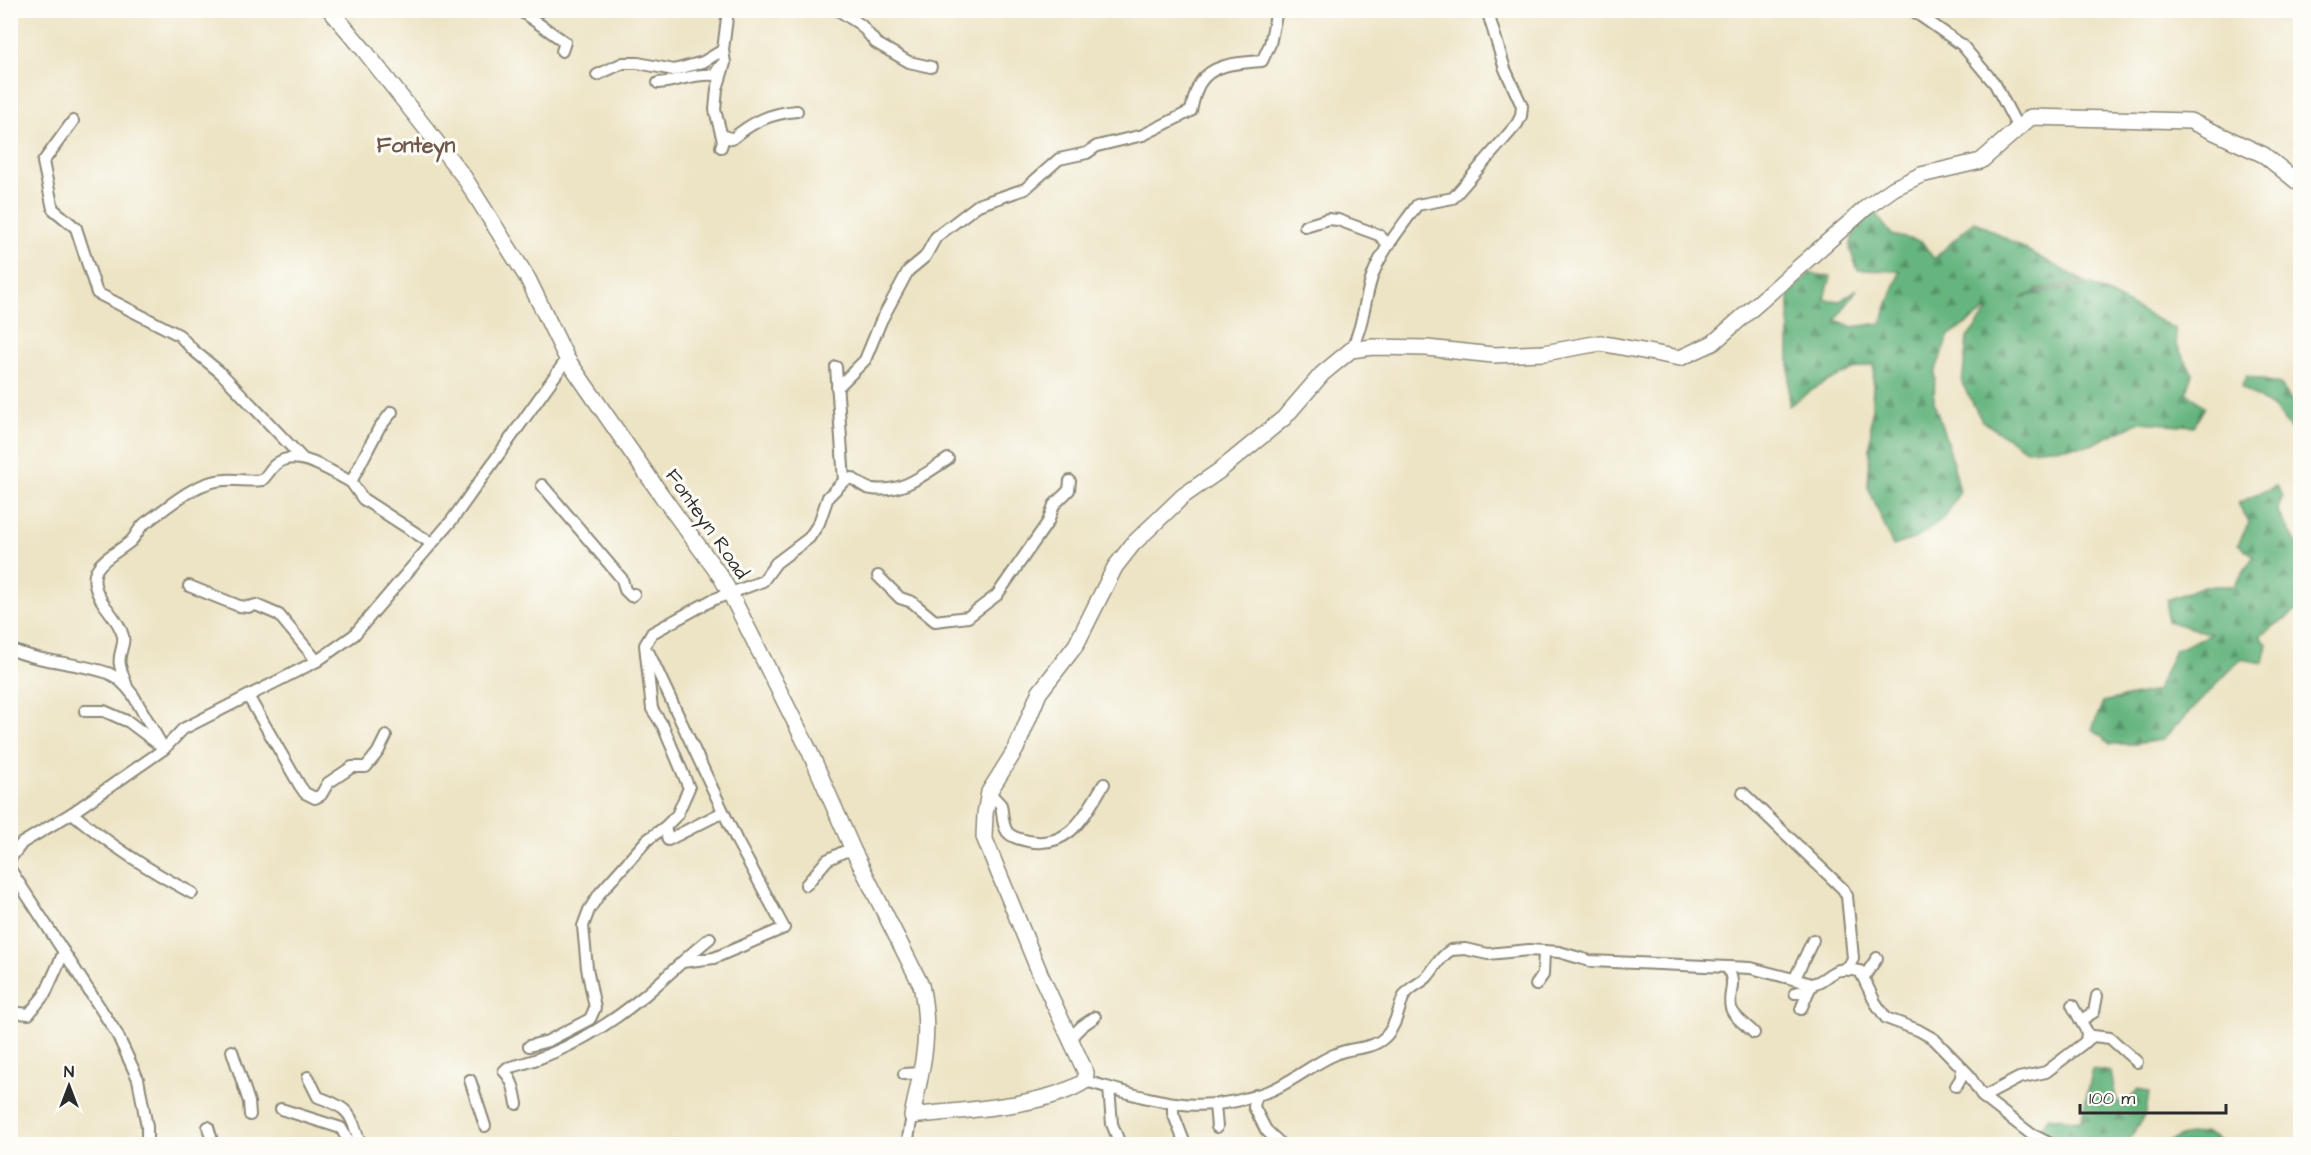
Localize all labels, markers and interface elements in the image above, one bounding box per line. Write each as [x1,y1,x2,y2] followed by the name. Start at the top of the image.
[377,131,456,163] district label: Fonteyn
[658,463,755,585] street label: Fonteyn Road
[39,1056,99,1116] north arrow
[64,1061,74,1083] text: N
[2080,1077,2226,1115] scale bar
[2089,1086,2135,1111] text: 100 m

